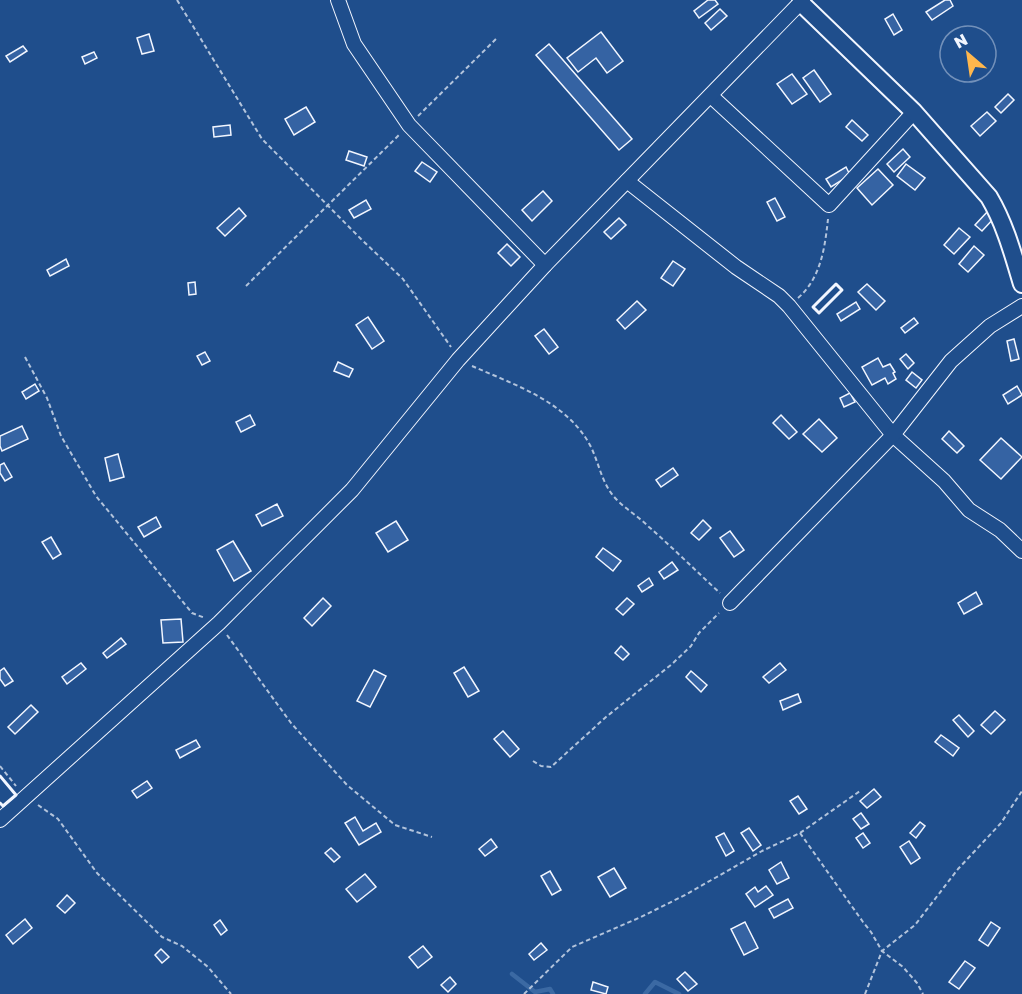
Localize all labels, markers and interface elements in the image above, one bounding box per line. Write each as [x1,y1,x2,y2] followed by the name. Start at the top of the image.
[938,24,998,84] north arrow
[951,29,971,53] text: N

